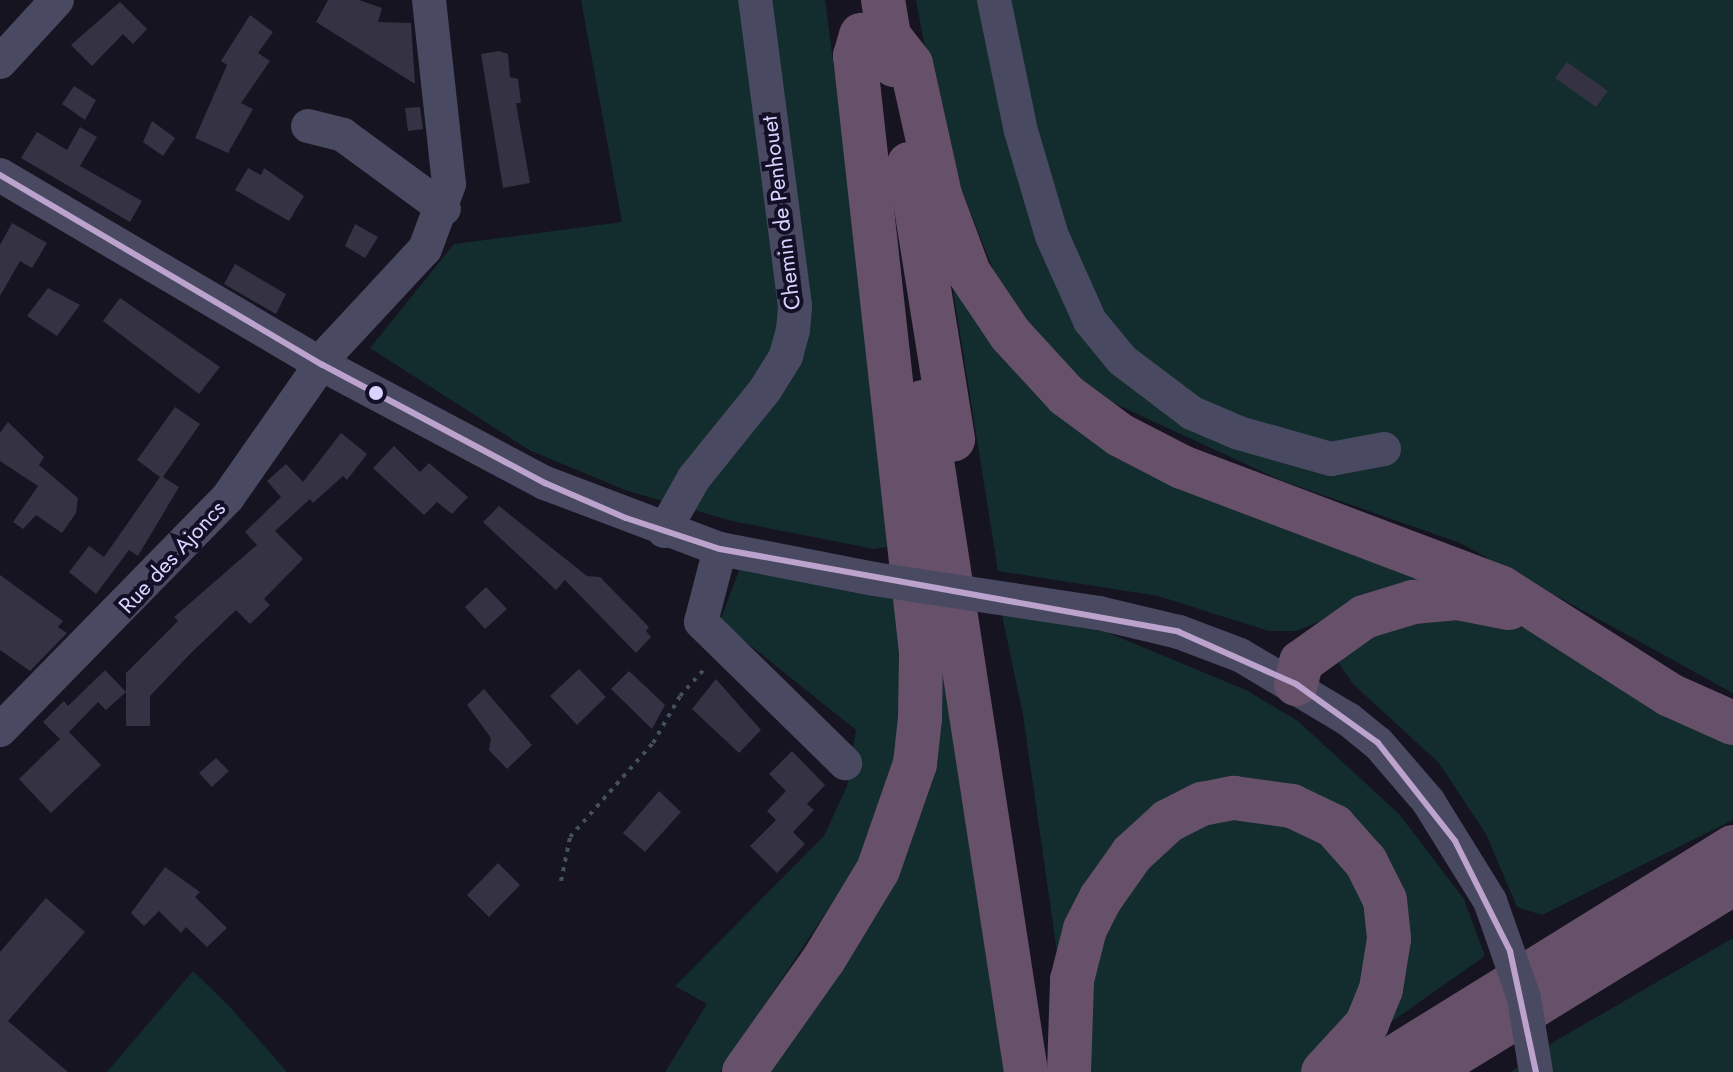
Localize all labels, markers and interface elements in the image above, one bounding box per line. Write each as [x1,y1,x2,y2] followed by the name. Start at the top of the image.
[756,114,806,312] street label: Chemin de Penhouet
[368,385,384,401] unlabelled marker
[113,495,231,619] street label: Rue des Ajoncs

